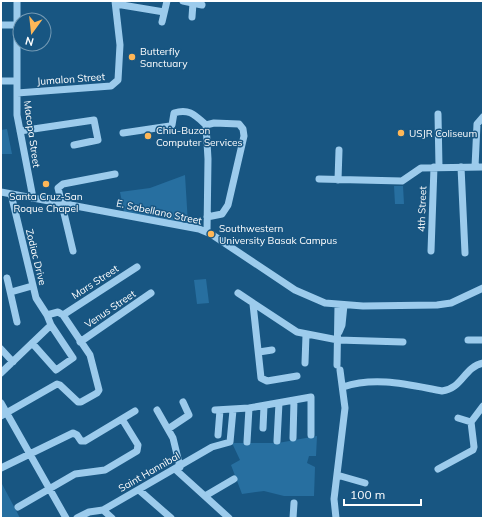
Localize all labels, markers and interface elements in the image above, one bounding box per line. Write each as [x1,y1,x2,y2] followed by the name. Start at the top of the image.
[12,12,52,52] north arrow
[24,34,35,49] text: N
[140,45,188,70] place label: Butterfly Sanctuary
[127,52,137,62] marker: Butterfly Sanctuary
[37,70,106,88] street label: Jumalon Street
[21,100,43,169] street label: Macopa Street
[156,124,242,149] place label: Chiu-Buzon Computer Services
[409,127,477,140] place label: USJR Coliseum
[396,128,406,138] marker: USJR Coliseum
[143,131,153,141] marker: Chiu-Buzon Computer Services
[41,179,51,189] marker: Santa Cruz-San Roque Chapel
[415,185,429,232] street label: 4th Street
[9,190,83,215] place label: Santa Cruz-San Roque Chapel
[115,197,203,228] street label: E. Sabellano Street
[219,222,337,247] place label: Southwestern University Basak Campus
[23,227,49,287] street label: Zodiac Drive
[206,229,216,239] marker: Southwestern University Basak Campus
[69,262,121,302] street label: Mars Street
[82,287,138,331] street label: Venus Street
[116,449,182,495] street label: Saint Hannibal
[344,481,421,507] scale bar
[350,487,385,502] text: 100 m

